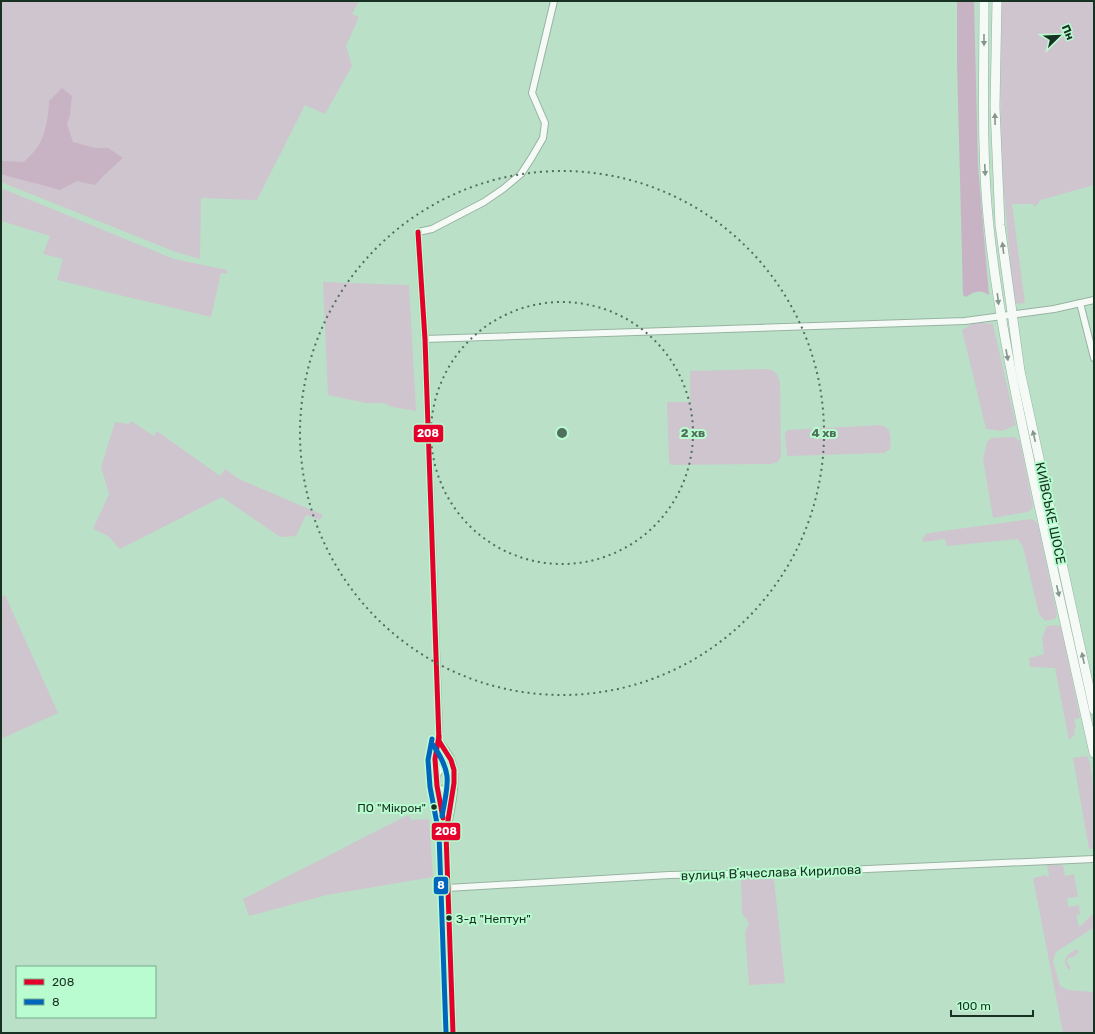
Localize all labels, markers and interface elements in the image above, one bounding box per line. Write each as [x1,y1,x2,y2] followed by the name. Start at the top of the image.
[1039,16,1079,56] north arrow
[1059,23,1077,42] text: Пн
[981,34,987,47] one-way arrow
[992,112,998,125] one-way arrow
[982,164,989,176] one-way arrow
[999,242,1006,254] one-way arrow
[995,293,1001,305] one-way arrow
[1004,348,1010,361] one-way arrow
[413,424,444,443] line badge: 208
[555,426,569,440] centre of rings
[681,426,705,440] text: 2 хв
[811,426,837,440] text: 4 хв
[417,427,439,440] text: 208
[1030,430,1036,442] one-way arrow
[1032,461,1070,566] street label: КИЇВСЬКЕ ШОСЕ
[1055,585,1061,597] one-way arrow
[1079,652,1085,665] one-way arrow
[357,801,426,815] place label: ПО "Мікрон"
[429,802,439,812] marker: ПО "Мікрон"
[431,822,461,841] line badge: 208
[435,825,457,838] text: 208
[681,862,861,883] street label: вулиця Вʼячеслава Кирилова
[433,876,449,895] line badge: 8
[437,879,445,892] text: 8
[456,912,531,926] place label: З-д "Нептун"
[444,913,454,923] marker: З-д "Нептун"
[16,966,156,1018] legend
[52,975,74,989] text: 208
[951,992,1033,1018] scale bar
[52,995,60,1009] text: 8
[957,999,991,1013] text: 100 m

